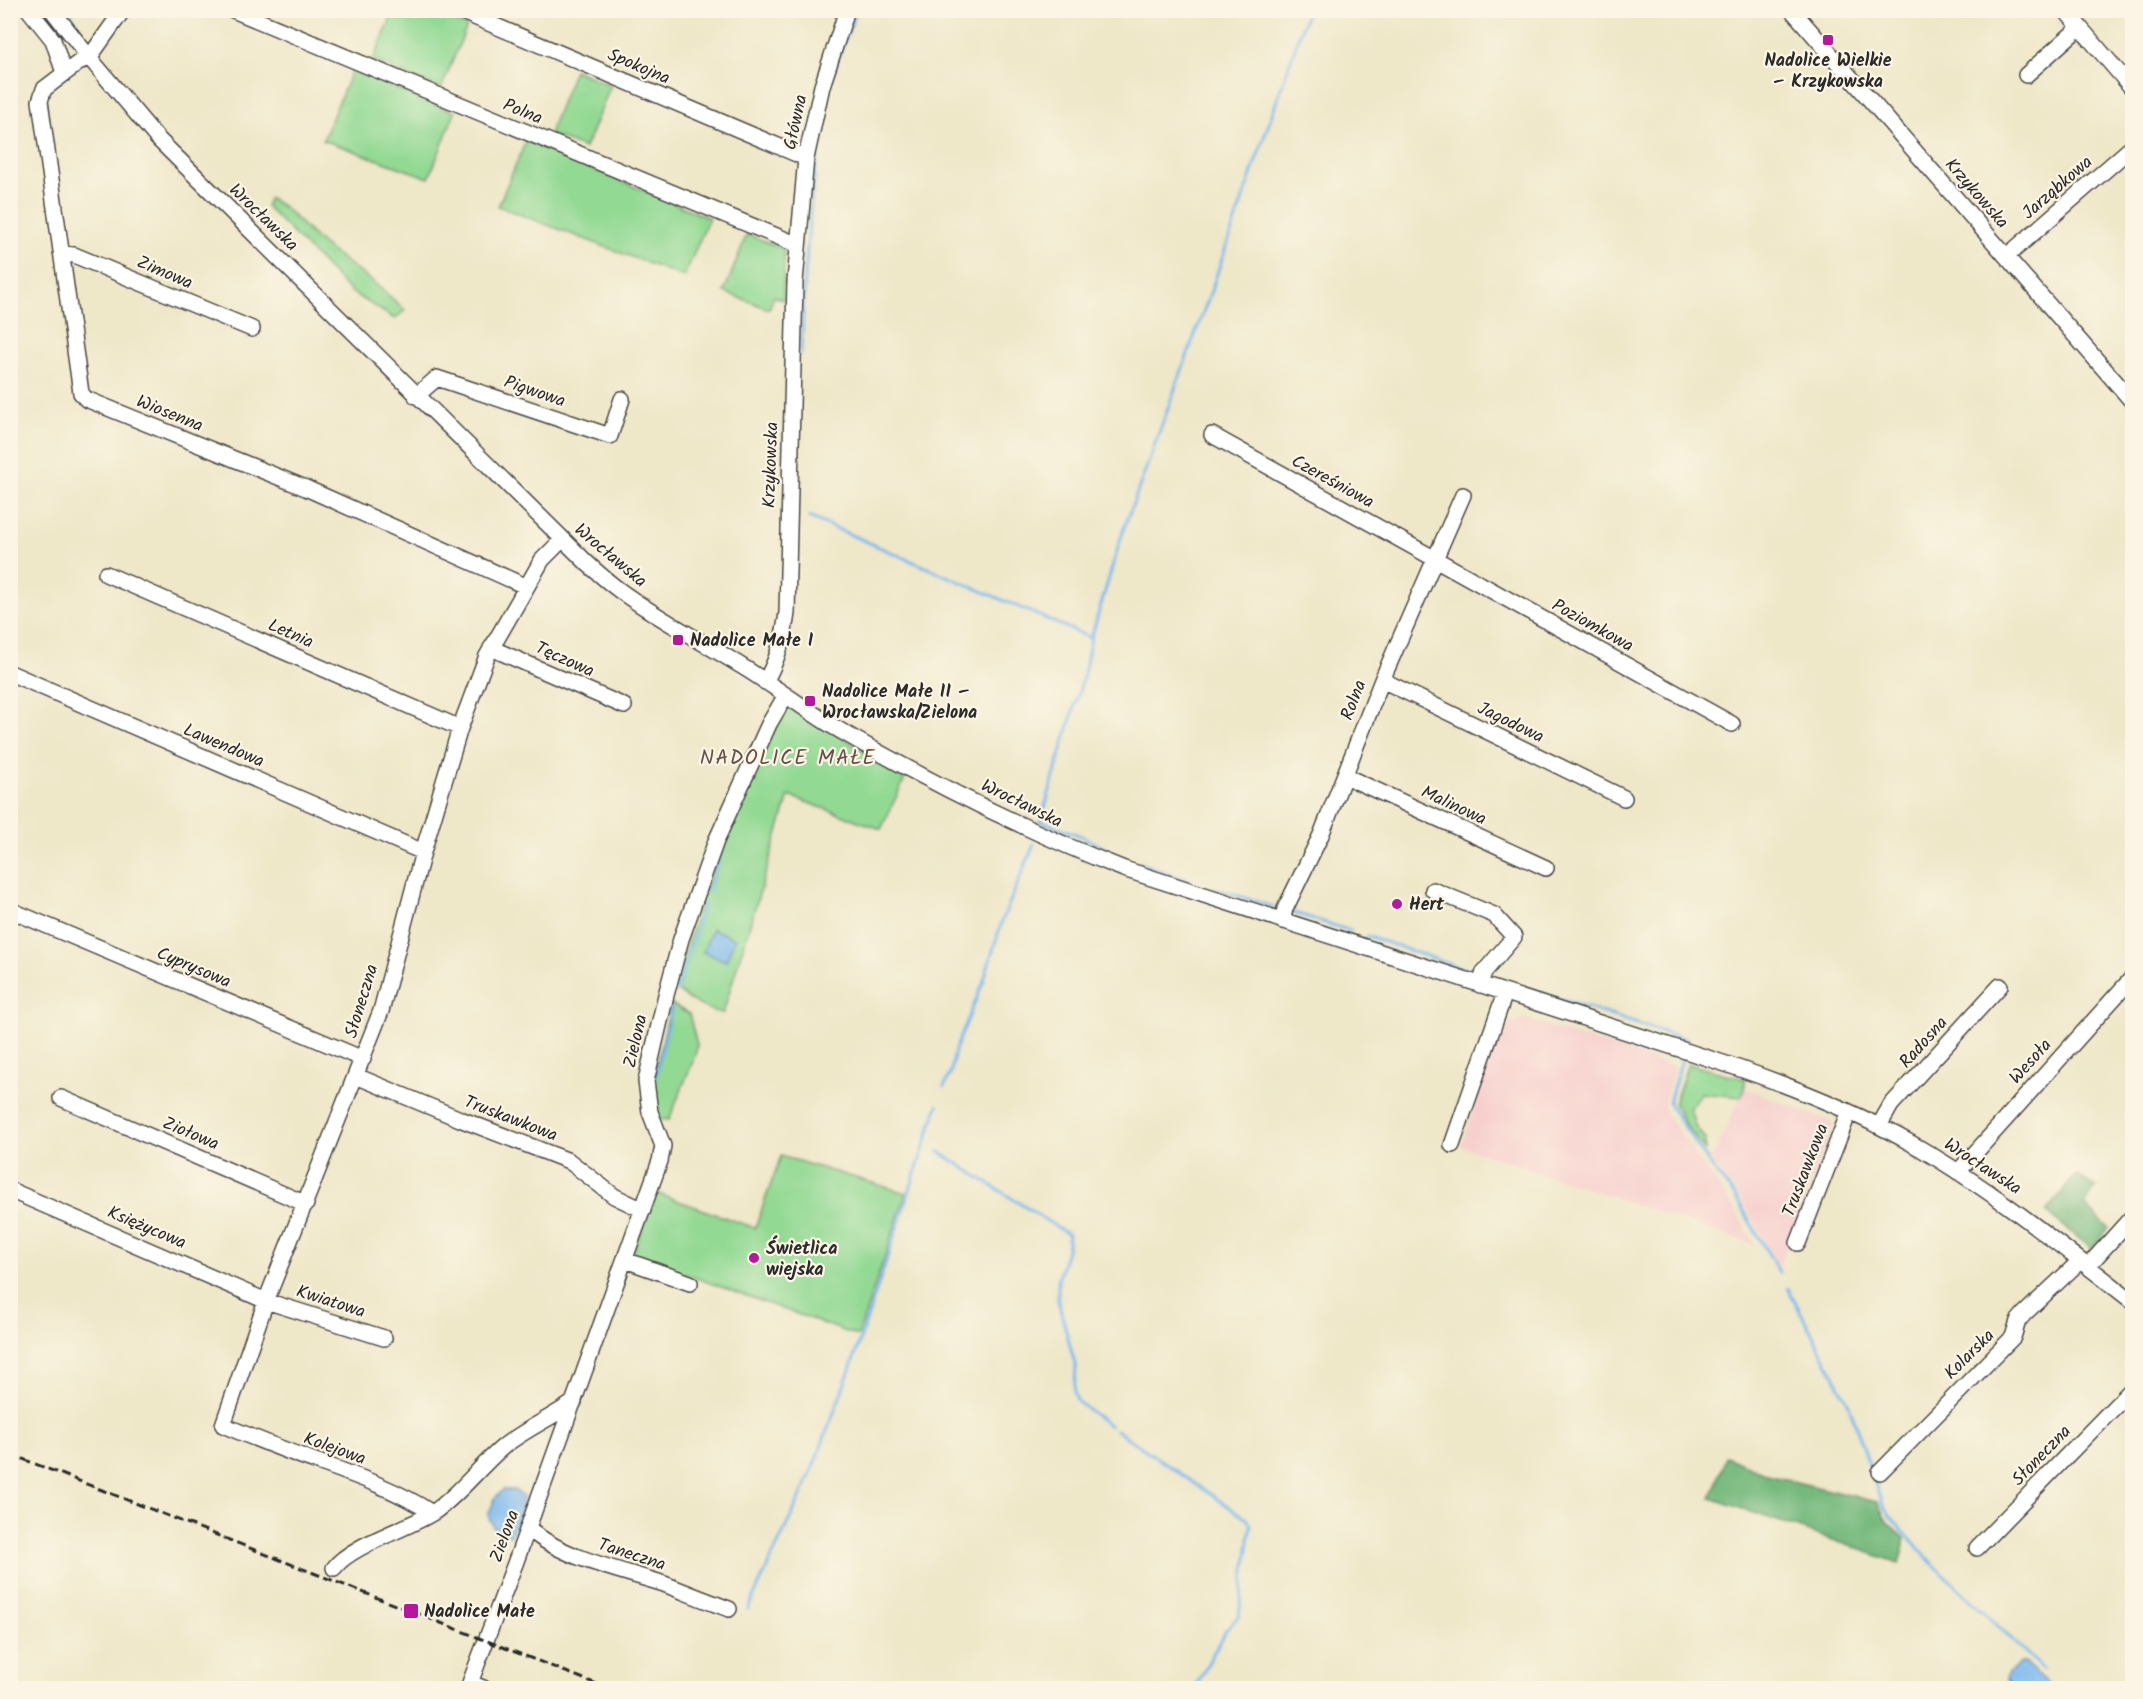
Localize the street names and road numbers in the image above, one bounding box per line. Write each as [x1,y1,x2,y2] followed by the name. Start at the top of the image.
[603,41,674,94] street label: Spokojna
[498,91,547,133] street label: Polna
[776,92,816,153] street label: Główna
[2016,149,2100,227] street label: Jarząbkowa
[1937,152,2015,236] street label: Krzykowska
[221,177,305,259] street label: Wrocławska
[132,249,197,298] street label: Zimowa
[500,368,569,416] street label: Pigwowa
[132,388,207,441] street label: Wiosenna
[756,421,787,509] street label: Krzykowska
[1285,448,1379,517] street label: Czereśniowa
[567,517,653,595] street label: Wrocławska
[1546,592,1639,661] street label: Poziomkowa
[263,612,318,657] street label: Letnia
[530,634,599,686] street label: Tęczowa
[1333,676,1375,725] street label: Rolna
[1472,695,1549,752] street label: Jagodowa
[178,716,269,776] street label: Lawendowa
[976,772,1067,837] street label: Wrocławska
[1416,778,1491,834] street label: Malinowa
[152,940,235,997] street label: Cyprysowa
[337,961,387,1042] street label: Słoneczna
[1893,1010,1956,1076] street label: Radosna
[616,1012,657,1071] street label: Zielona
[2003,1033,2060,1091] street label: Wesoła
[459,1088,561,1151] street label: Truskawkowa
[158,1110,223,1159] street label: Ziołowa
[1775,1120,1838,1222] street label: Truskawkowa
[1937,1131,2027,1203] street label: Wrocławska
[102,1199,190,1258] street label: Księżycowa
[292,1278,369,1327] street label: Kwiatowa
[1938,1323,2002,1387] street label: Kolarska
[2005,1419,2079,1493] street label: Słoneczna
[299,1425,370,1474] street label: Kolejowa
[483,1506,528,1567] street label: Zielona
[594,1531,669,1580] street label: Taneczna

